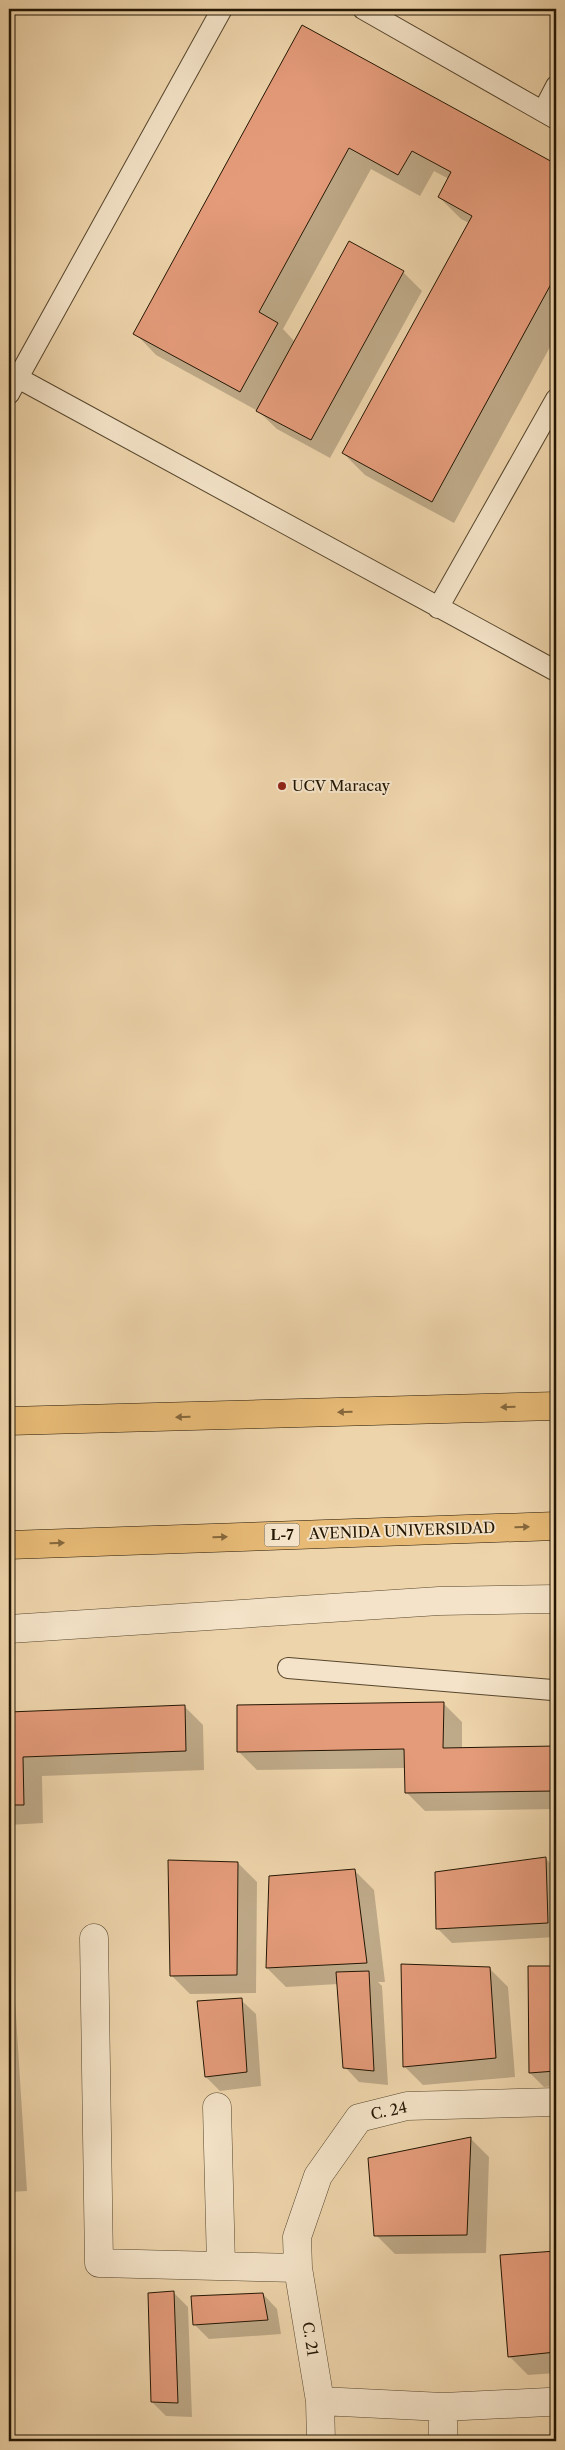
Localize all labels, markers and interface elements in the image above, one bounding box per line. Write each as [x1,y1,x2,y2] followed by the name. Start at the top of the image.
[292,776,391,795] place label: UCV Maracay
[276,780,288,792] marker: UCV Maracay
[499,1404,515,1412] one-way arrow
[337,1408,353,1416] one-way arrow
[174,1413,190,1421] one-way arrow
[307,1518,496,1543] street label: AVENIDA UNIVERSIDAD
[514,1523,530,1531] one-way arrow
[264,1524,300,1546] road number: L-7
[212,1533,228,1541] one-way arrow
[50,1539,66,1547] one-way arrow
[369,2097,409,2124] street label: C. 24
[298,2320,323,2358] street label: C. 21

